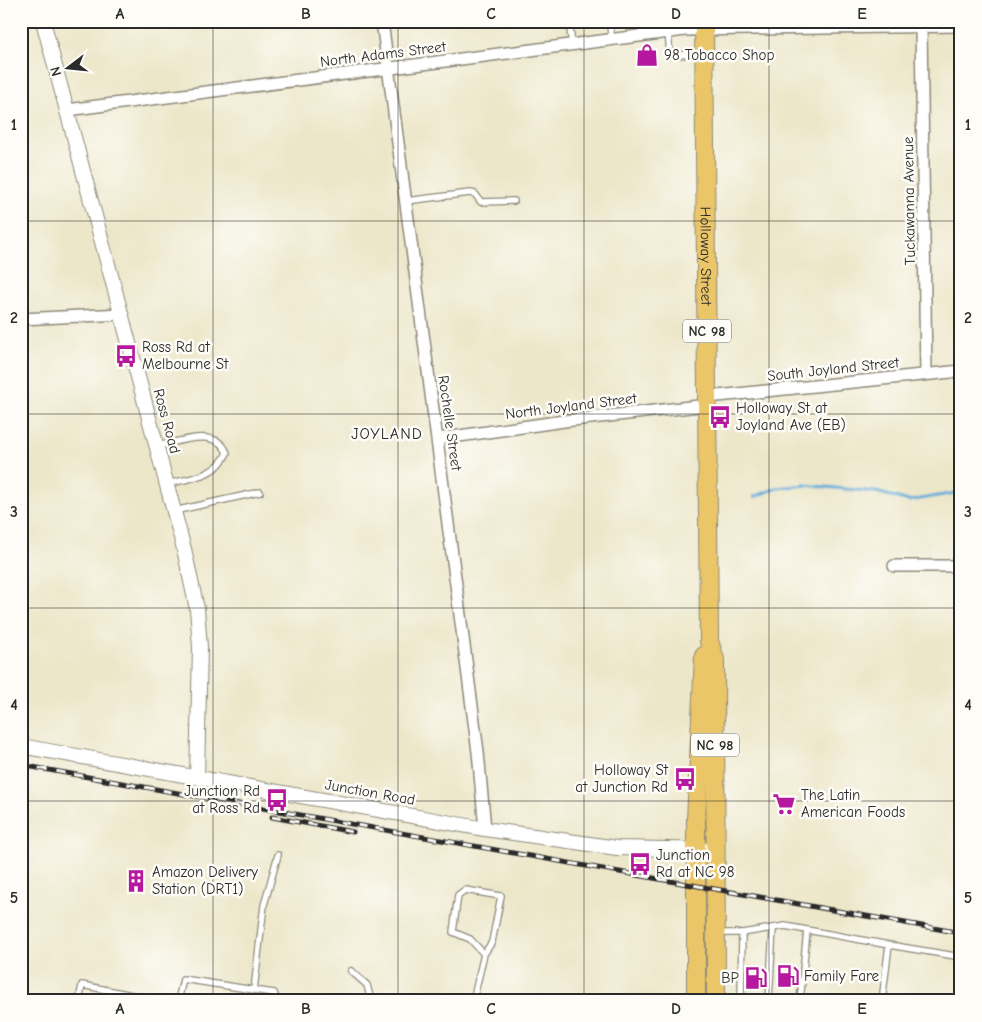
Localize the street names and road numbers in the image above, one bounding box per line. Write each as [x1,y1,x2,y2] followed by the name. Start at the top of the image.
[319,37,448,71] street label: North Adams Street
[899,136,919,266] street label: Tuckawanna Avenue
[696,206,715,306] street label: Holloway Street
[683,320,731,342] road number: NC 98
[766,353,901,385] street label: South Joyland Street
[434,374,466,473] street label: Rochelle Street
[150,387,184,455] street label: Ross Road
[504,389,638,423] street label: North Joyland Street
[691,734,739,756] road number: NC 98
[323,775,417,809] street label: Junction Road

